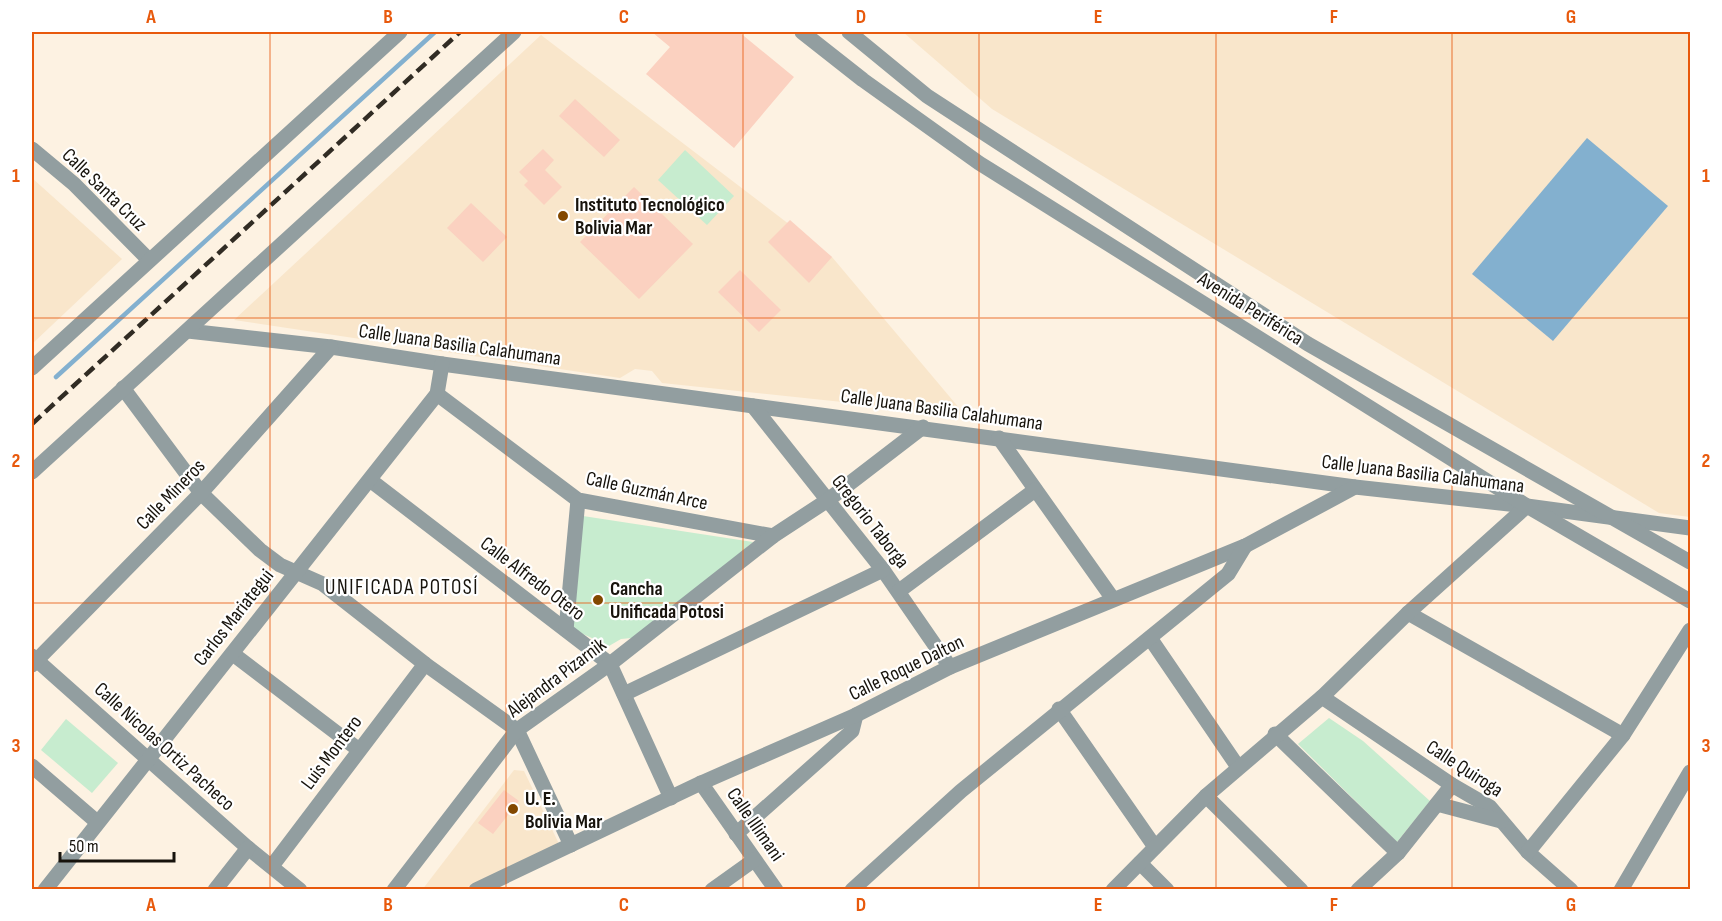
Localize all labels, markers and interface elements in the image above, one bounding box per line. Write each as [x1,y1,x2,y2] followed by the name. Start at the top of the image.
[145,5,156,29] text: A
[383,5,393,29] text: B
[619,5,629,29] text: C
[856,5,866,29] text: D
[1094,5,1102,29] text: E
[1330,5,1338,29] text: F
[1566,5,1576,29] text: G
[57,143,152,236] street label: Calle Santa Cruz
[12,164,20,188] text: 1
[1702,164,1710,188] text: 1
[575,193,725,240] place label: Instituto Tecnológico Bolivia Mar
[556,209,570,223] marker: Instituto Tecnológico Bolivia Mar
[1193,266,1308,351] street label: Avenida Periférica
[357,319,562,371] street label: Calle Juana Basilia Calahumana
[839,384,1044,436] street label: Calle Juana Basilia Calahumana
[12,449,20,473] text: 2
[1702,449,1710,473] text: 2
[1320,450,1525,498] street label: Calle Juana Basilia Calahumana
[131,454,210,535] street label: Calle Mineros
[584,466,710,516] street label: Calle Guzmán Arce
[826,470,914,573] street label: Gregorio Taborga
[475,532,589,626] street label: Calle Alfredo Otero
[189,565,279,671] street label: Carlos Mariategui
[325,575,479,600] district label: UNIFICADA POTOSÍ
[610,577,724,624] place label: Cancha Unificada Potosi
[591,593,605,607] marker: Cancha Unificada Potosi
[845,630,968,706] street label: Calle Roque Dalton
[502,633,611,723] street label: Alejandra Pizarnik
[89,677,239,816] street label: Calle Nicolas Ortiz Pacheco
[296,711,367,794] street label: Luis Montero
[12,734,21,758] text: 3
[1702,734,1711,758] text: 3
[1422,735,1507,803] street label: Calle Quiroga
[721,783,789,866] street label: Calle Illimani
[525,787,602,834] place label: U. E. Bolivia Mar
[506,802,520,816] marker: U. E. Bolivia Mar
[60,825,174,863] scale bar
[69,836,99,857] text: 50 m
[145,893,156,917] text: A
[383,893,393,917] text: B
[619,893,629,917] text: C
[856,893,866,917] text: D
[1094,893,1102,917] text: E
[1330,893,1338,917] text: F
[1566,893,1576,917] text: G

